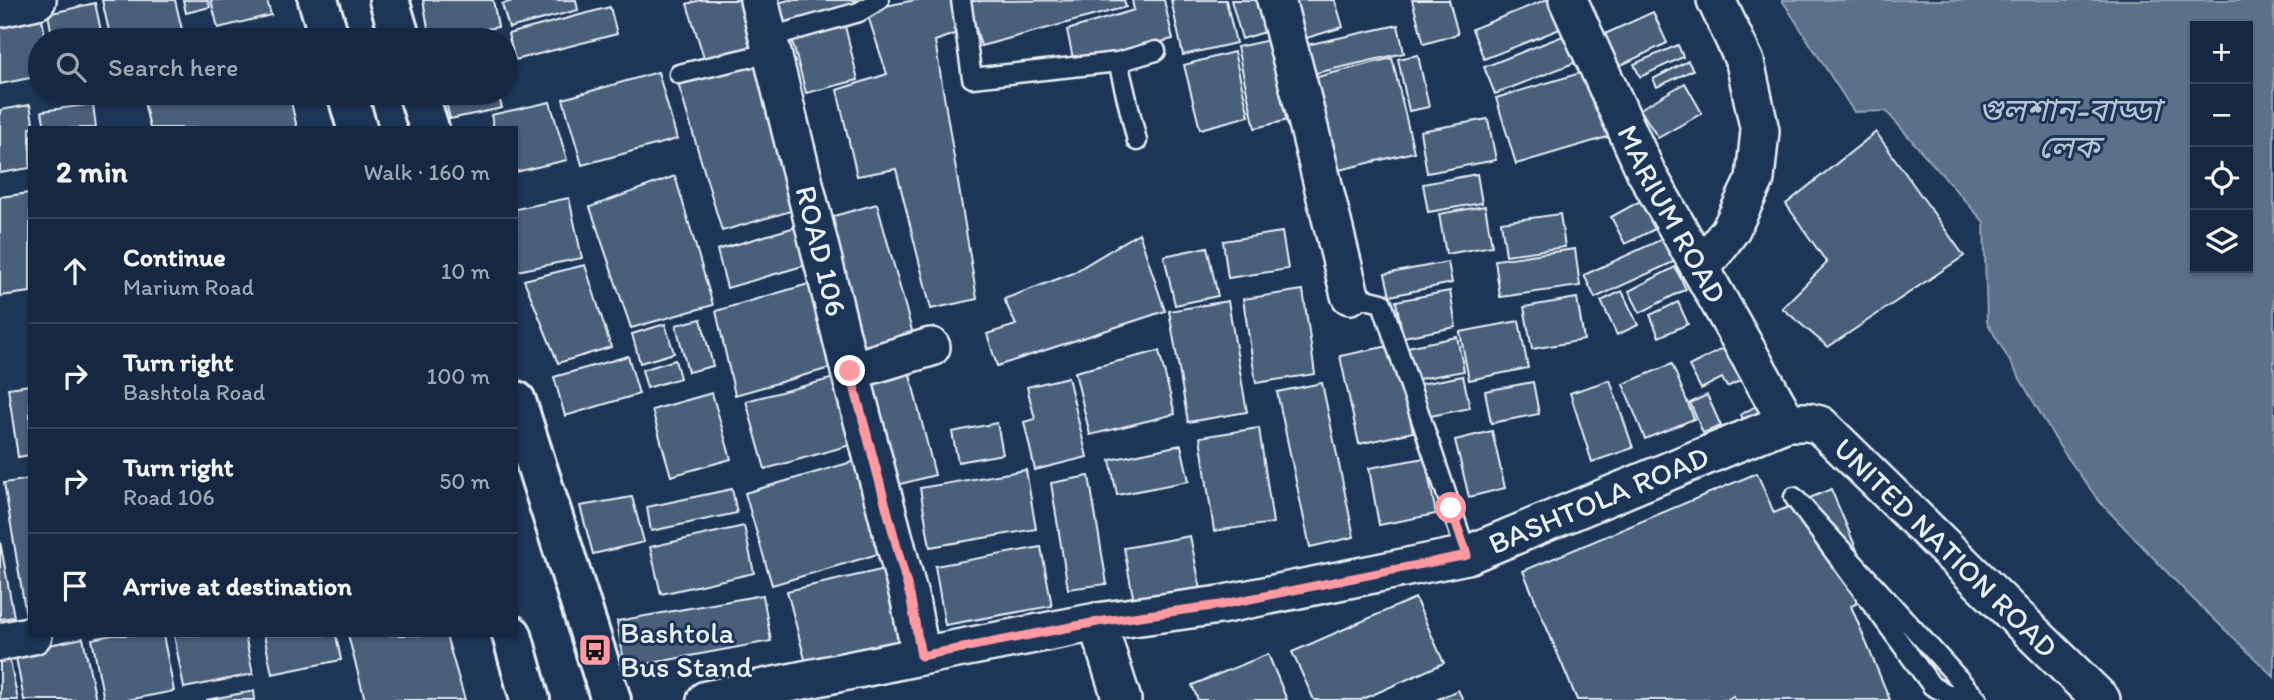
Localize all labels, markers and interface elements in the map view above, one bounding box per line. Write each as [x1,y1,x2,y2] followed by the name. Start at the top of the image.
[2190,21,2253,273] map controls
[2190,21,2253,84] button: +
[28,28,518,105] search box
[52,48,90,86] icon: search
[108,51,238,83] text: Search here
[2190,84,2253,147] button: −
[1978,91,2166,166] water label: গুলশান-বাড্ডা লেক
[1609,119,1735,310] street label: MARIUM ROAD
[2190,147,2253,210] button: locate
[56,153,127,190] text: 2 min
[364,158,490,186] text: Walk · 160 m
[787,182,856,320] street label: ROAD 106
[2190,210,2253,273] button: layers
[123,241,226,273] text: Continue
[56,252,94,290] icon: ahead
[441,257,490,285] text: 10 m
[123,273,254,301] text: Marium Road
[123,346,234,378] text: Turn right
[834,355,865,386] route end
[56,357,94,395] icon: right
[426,362,490,390] text: 100 m
[123,378,265,406] text: Bashtola Road
[1826,430,2066,665] street label: UNITED NATION ROAD
[1483,438,1714,562] street label: BASHTOLA ROAD
[123,451,234,483] text: Turn right
[56,462,94,500] icon: right
[439,467,490,495] text: 50 m
[123,483,215,511] text: Road 106
[1435,492,1466,523] route start
[56,567,94,605] icon: arrive
[123,570,352,602] text: Arrive at destination
[620,614,753,685] place label: Bashtola Bus Stand
[576,631,614,669] bus stop icon: Bashtola Bus Stand

